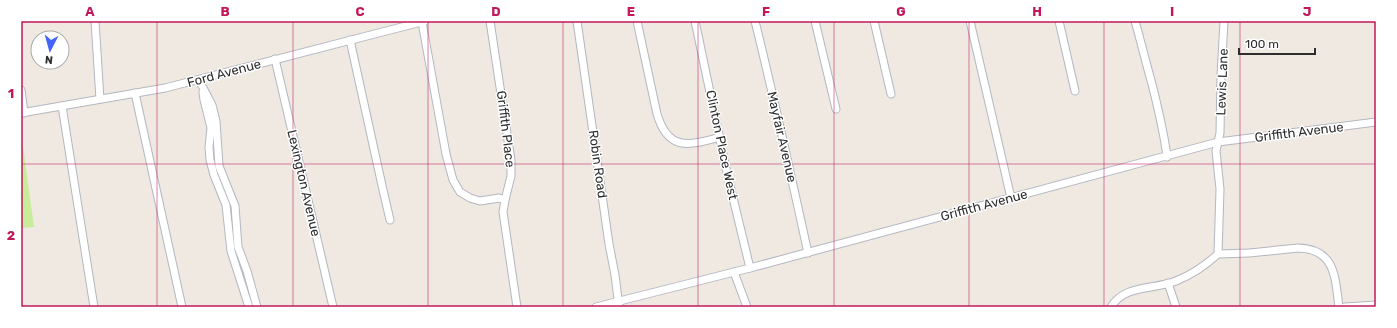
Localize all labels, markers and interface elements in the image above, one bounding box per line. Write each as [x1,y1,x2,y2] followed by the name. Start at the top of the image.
[85,4,95,19] text: A
[220,4,230,19] text: B
[355,4,365,19] text: C
[491,4,501,19] text: D
[627,4,635,19] text: E
[762,4,770,19] text: F
[896,4,906,19] text: G
[1032,4,1042,19] text: H
[1170,4,1174,19] text: I
[1303,4,1311,19] text: J
[30,30,70,70] north arrow
[1239,30,1315,56] scale bar
[1245,37,1279,51] text: 100 m
[1213,48,1231,116] street label: Lewis Lane
[44,53,54,66] text: N
[185,56,263,90] street label: Ford Avenue
[8,86,14,101] text: 1
[703,89,741,201] street label: Clinton Place West
[494,90,518,168] street label: Griffith Place
[764,90,800,184] street label: Mayfair Avenue
[1254,119,1344,145] street label: Griffith Avenue
[283,128,324,238] street label: Lexington Avenue
[586,129,610,199] street label: Robin Road
[939,186,1029,224] street label: Griffith Avenue
[7,228,15,243] text: 2

